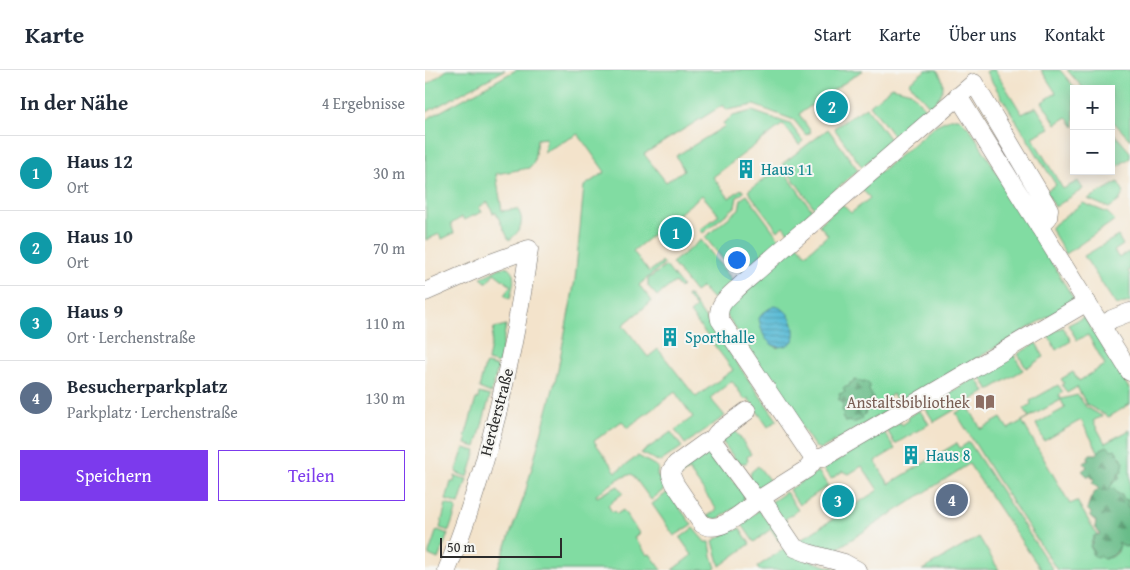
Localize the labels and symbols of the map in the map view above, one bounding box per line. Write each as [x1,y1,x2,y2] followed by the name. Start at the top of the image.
[816,88,848,126] pin: 2
[761,157,813,181] place label: Haus 11
[735,158,757,180] building icon: Haus 11
[660,214,692,252] pin: 1
[724,247,750,273] your location
[685,325,755,349] place label: Sporthalle
[659,326,681,348] building icon: Sporthalle
[473,365,519,459] street label: Herderstraße
[847,390,971,414] place label: Anstaltsbibliothek
[974,391,996,413] library icon: Anstaltsbibliothek
[926,443,971,467] place label: Haus 8
[900,444,922,466] building icon: Haus 8
[936,481,968,519] pin: 4
[822,482,854,520] pin: 3
[440,535,563,558] scale bar

